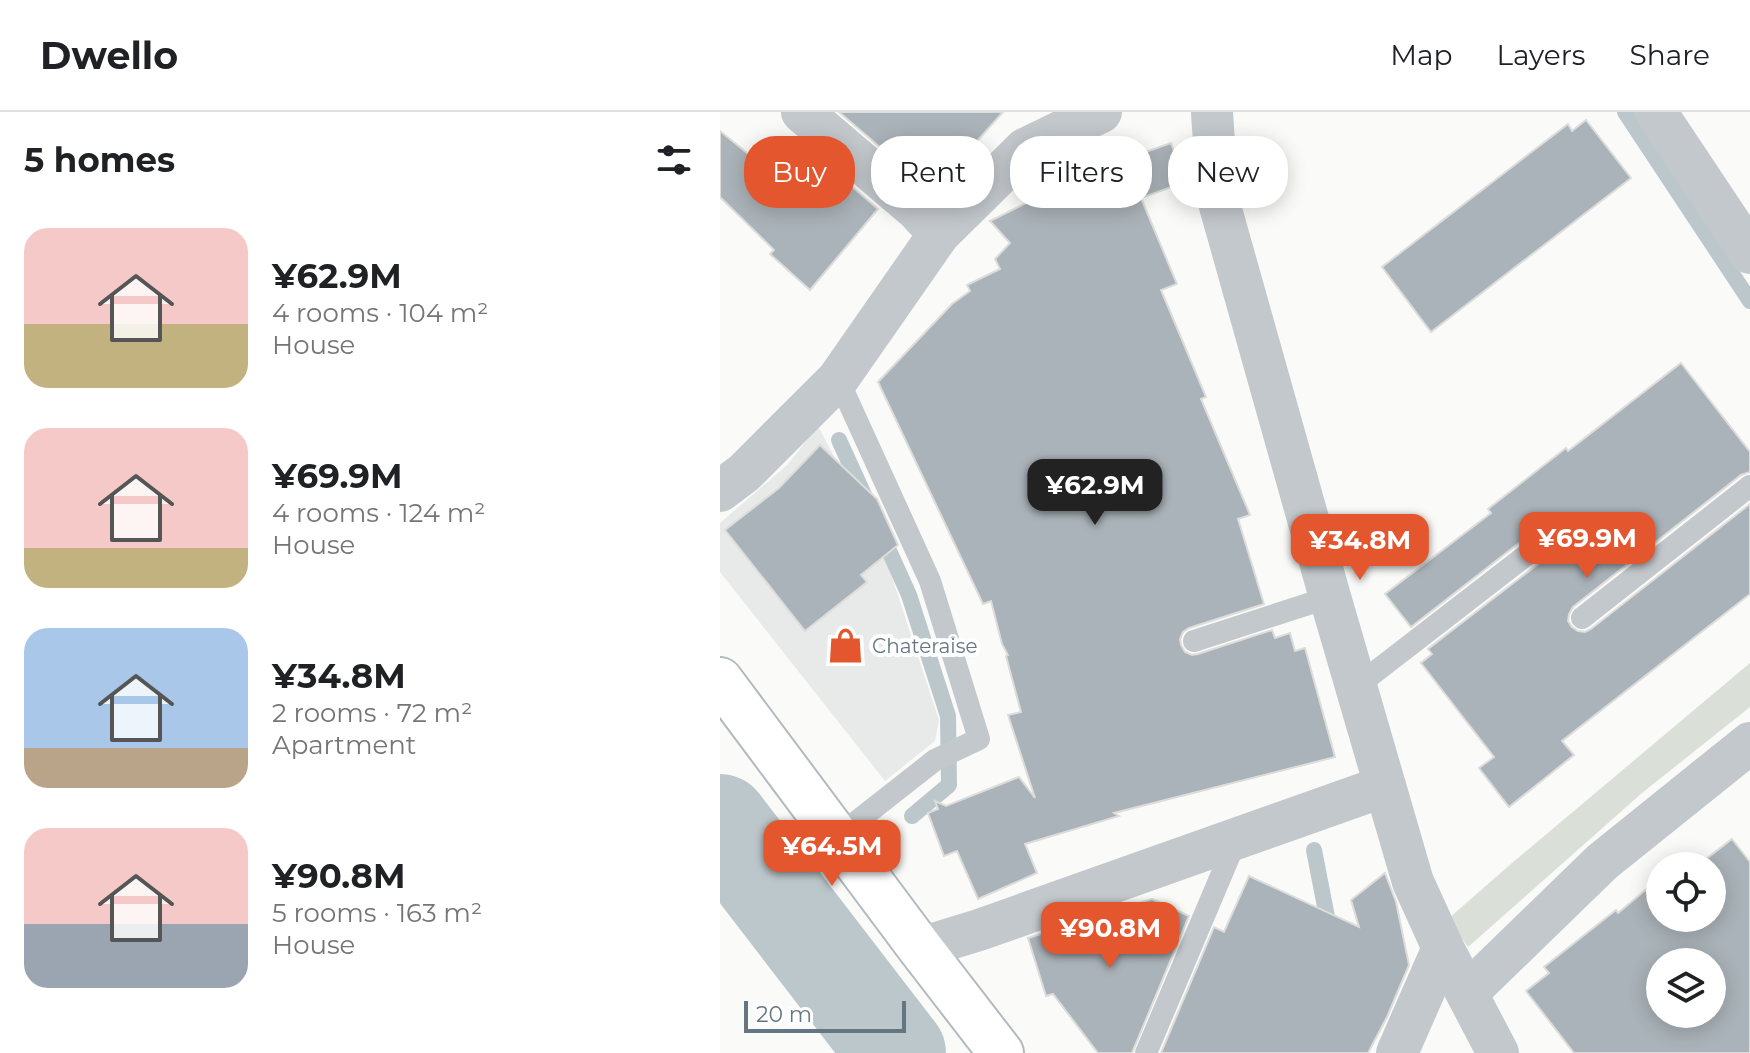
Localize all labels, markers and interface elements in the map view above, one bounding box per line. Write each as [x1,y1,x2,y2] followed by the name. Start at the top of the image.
[40,32,178,79] text: Dwello
[1390,38,1453,72] text: Map
[1497,38,1586,72] text: Layers
[1630,38,1710,72] text: Share
[744,136,855,208] chip: Buy
[871,136,994,208] chip: Rent
[1010,136,1152,208] chip: Filters
[1168,136,1288,208] chip: New
[652,138,696,182] icon: filters
[24,139,175,181] text: 5 homes
[272,255,402,297] text: ¥62.9M
[88,260,184,356] icon: home
[272,297,489,329] text: 4 rooms · 104 m²
[272,329,355,361] text: House
[272,455,402,497] text: ¥69.9M
[1030,459,1160,527] pin: ¥62.9M
[88,460,184,556] icon: home
[1045,469,1145,501] text: ¥62.9M
[272,497,485,529] text: 4 rooms · 124 m²
[1522,512,1652,580] pin: ¥69.9M
[1295,514,1425,582] pin: ¥34.8M
[1537,522,1637,554] text: ¥69.9M
[1309,524,1411,556] text: ¥34.8M
[272,529,355,561] text: House
[827,627,865,665] shop icon: Chateraise
[872,634,978,658] place label: Chateraise
[272,655,406,697] text: ¥34.8M
[88,660,184,756] icon: home
[272,697,472,729] text: 2 rooms · 72 m²
[272,729,416,761] text: Apartment
[767,820,897,888] pin: ¥64.5M
[782,830,882,862] text: ¥64.5M
[1646,852,1726,1028] map controls
[1646,852,1726,932] button: locate
[272,855,405,897] text: ¥90.8M
[88,860,184,956] icon: home
[272,897,482,929] text: 5 rooms · 163 m²
[1045,902,1175,970] pin: ¥90.8M
[1059,912,1161,944] text: ¥90.8M
[272,929,355,961] text: House
[1646,948,1726,1028] button: layers
[744,997,906,1033] scale bar
[756,1001,812,1028] text: 20 m

